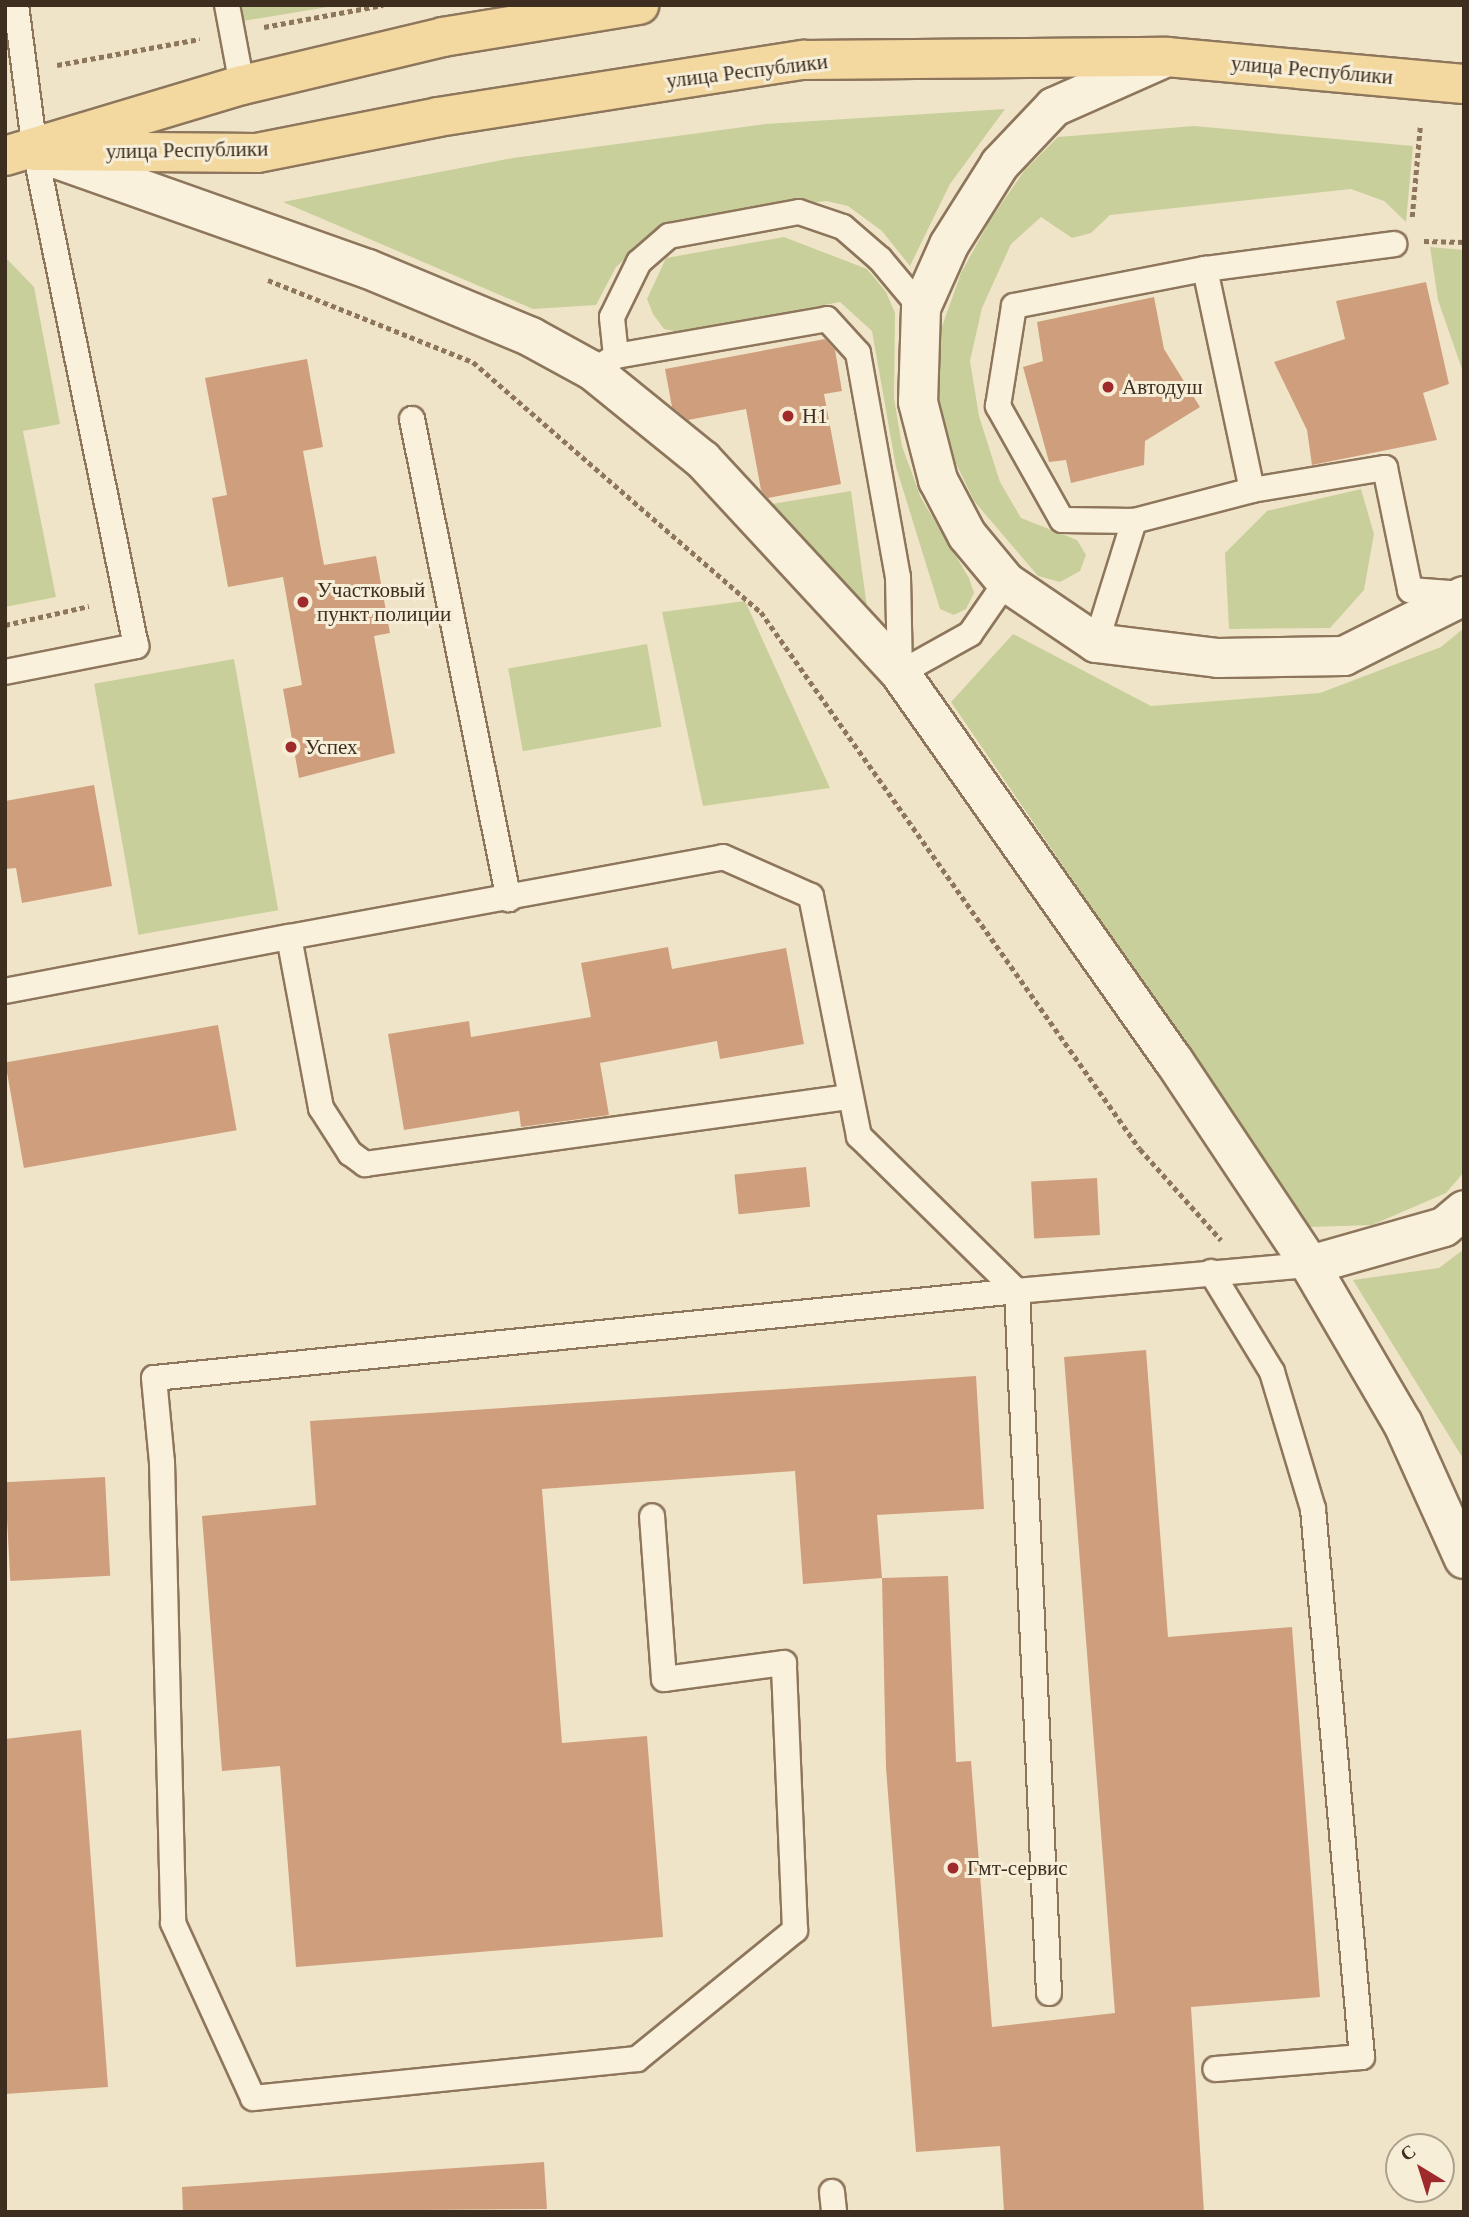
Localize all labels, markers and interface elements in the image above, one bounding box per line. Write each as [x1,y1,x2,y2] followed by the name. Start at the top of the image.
[665,49,829,93] street label: улица Республики
[1230,50,1394,90] street label: улица Республики
[106,136,268,164] street label: улица Республики
[1122,374,1203,400] place label: Автодуш
[1100,379,1116,395] marker: Автодуш
[802,403,828,429] place label: Н1
[780,408,796,424] marker: Н1
[317,577,451,627] place label: Участковый пункт полиции
[295,594,311,610] marker: Участковый пункт полиции
[305,734,357,760] place label: Успех
[283,739,299,755] marker: Успех
[967,1855,1068,1881] place label: Гмт-сервис
[945,1860,961,1876] marker: Гмт-сервис
[1385,2133,1455,2203] north arrow
[1396,2140,1420,2165] text: С

